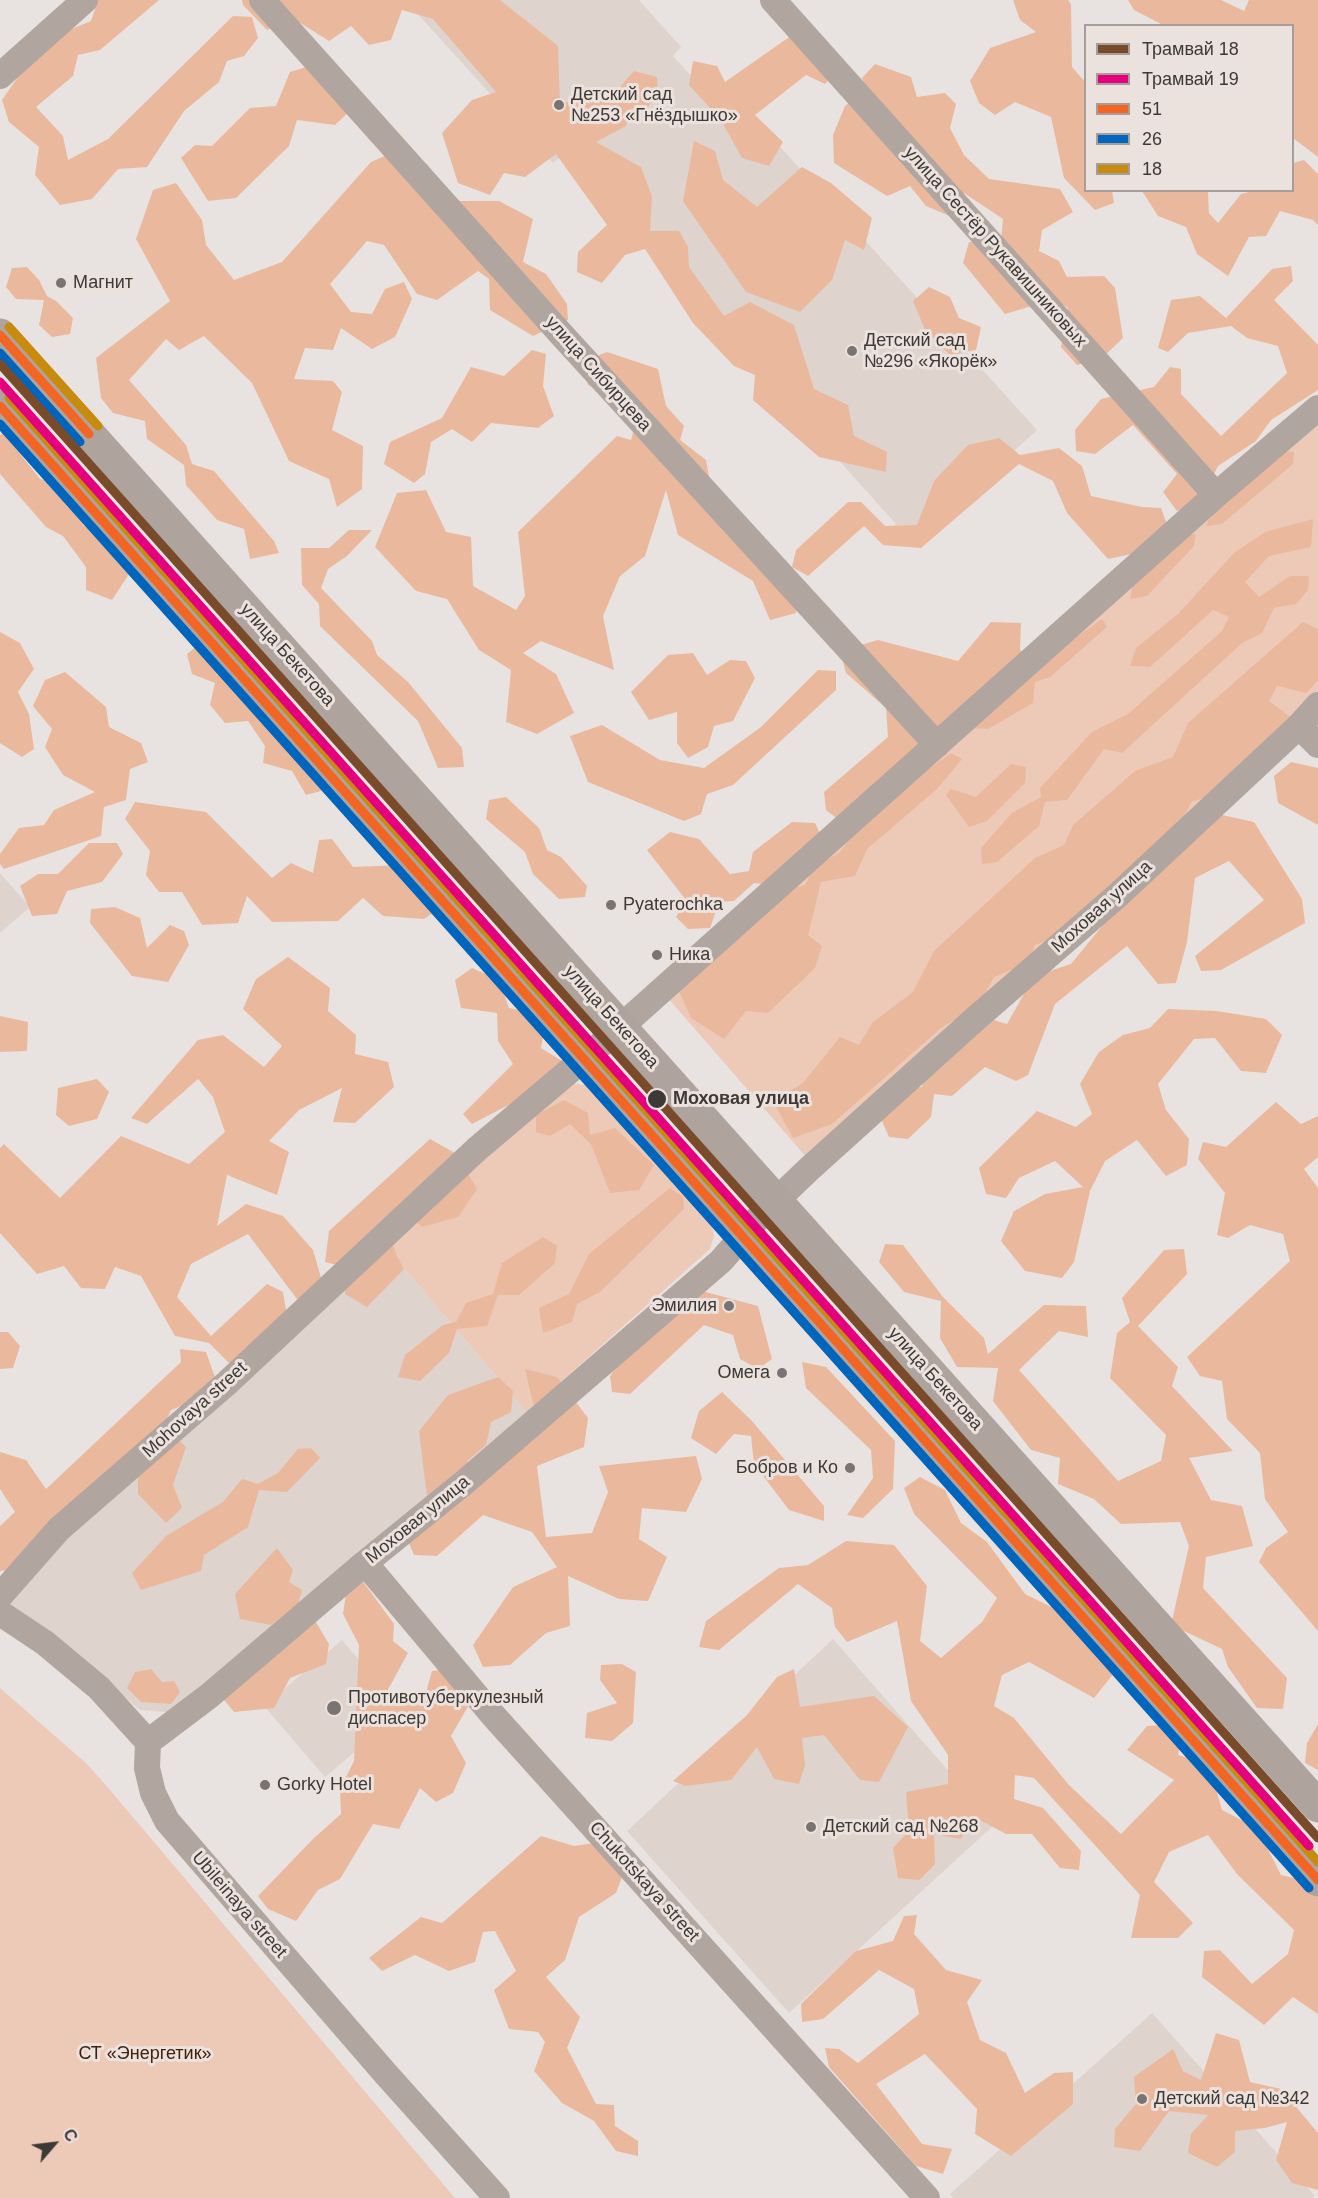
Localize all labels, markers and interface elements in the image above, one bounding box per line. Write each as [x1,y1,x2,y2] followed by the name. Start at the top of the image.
[1084,24,1294,192] legend
[1142,39,1239,59] text: Трамвай 18
[1142,69,1239,89] text: Трамвай 19
[571,84,738,127] place label: Детский сад №253 «Гнёздышко»
[552,98,566,112] marker: Детский сад №253 «Гнёздышко»
[1142,99,1162,119] text: 51
[1142,129,1162,149] text: 26
[899,142,1091,352] street label: улица Сестёр Рукавишниковых
[1142,159,1162,179] text: 18
[73,272,133,294] place label: Магнит
[54,276,68,290] marker: Магнит
[541,312,655,436] street label: улица Сибирцева
[864,330,997,372] place label: Детский сад №296 «Якорёк»
[845,344,859,358] marker: Детский сад №296 «Якорёк»
[235,599,339,711] street label: улица Бекетова
[1047,856,1157,958] street label: Моховая улица
[623,894,723,916] place label: Pyaterochka
[604,898,618,912] marker: Pyaterochka
[669,944,710,966] place label: Ника
[650,948,664,962] marker: Ника
[559,961,663,1073] street label: улица Бекетова
[646,1088,668,1110] marker: Моховая улица
[673,1088,809,1110] place label: Моховая улица
[652,1295,717,1317] place label: Эмилия
[722,1299,736,1313] marker: Эмилия
[883,1323,987,1435] street label: улица Бекетова
[138,1357,252,1463] street label: Mohovaya street
[717,1362,770,1384] place label: Омега
[775,1366,789,1380] marker: Омега
[736,1457,838,1479] place label: Бобров и Ко
[843,1461,857,1475] marker: Бобров и Ко
[362,1472,474,1568] street label: Моховая улица
[348,1687,544,1730] place label: Противотуберкулезный диспасер
[325,1699,343,1717] marker: Противотуберкулезный диспасер
[277,1774,372,1796] place label: Gorky Hotel
[258,1778,272,1792] marker: Gorky Hotel
[823,1816,978,1838] place label: Детский сад №268
[584,1818,704,1946] street label: Chukotskaya street
[804,1820,818,1834] marker: Детский сад №268
[187,1847,291,1963] street label: Ubileinaya street
[78,2043,212,2065] park label: СТ «Энергетик»
[1154,2088,1309,2110] place label: Детский сад №342
[1135,2092,1149,2106] marker: Детский сад №342
[24,2114,84,2174] north arrow
[60,2126,81,2144] text: С

